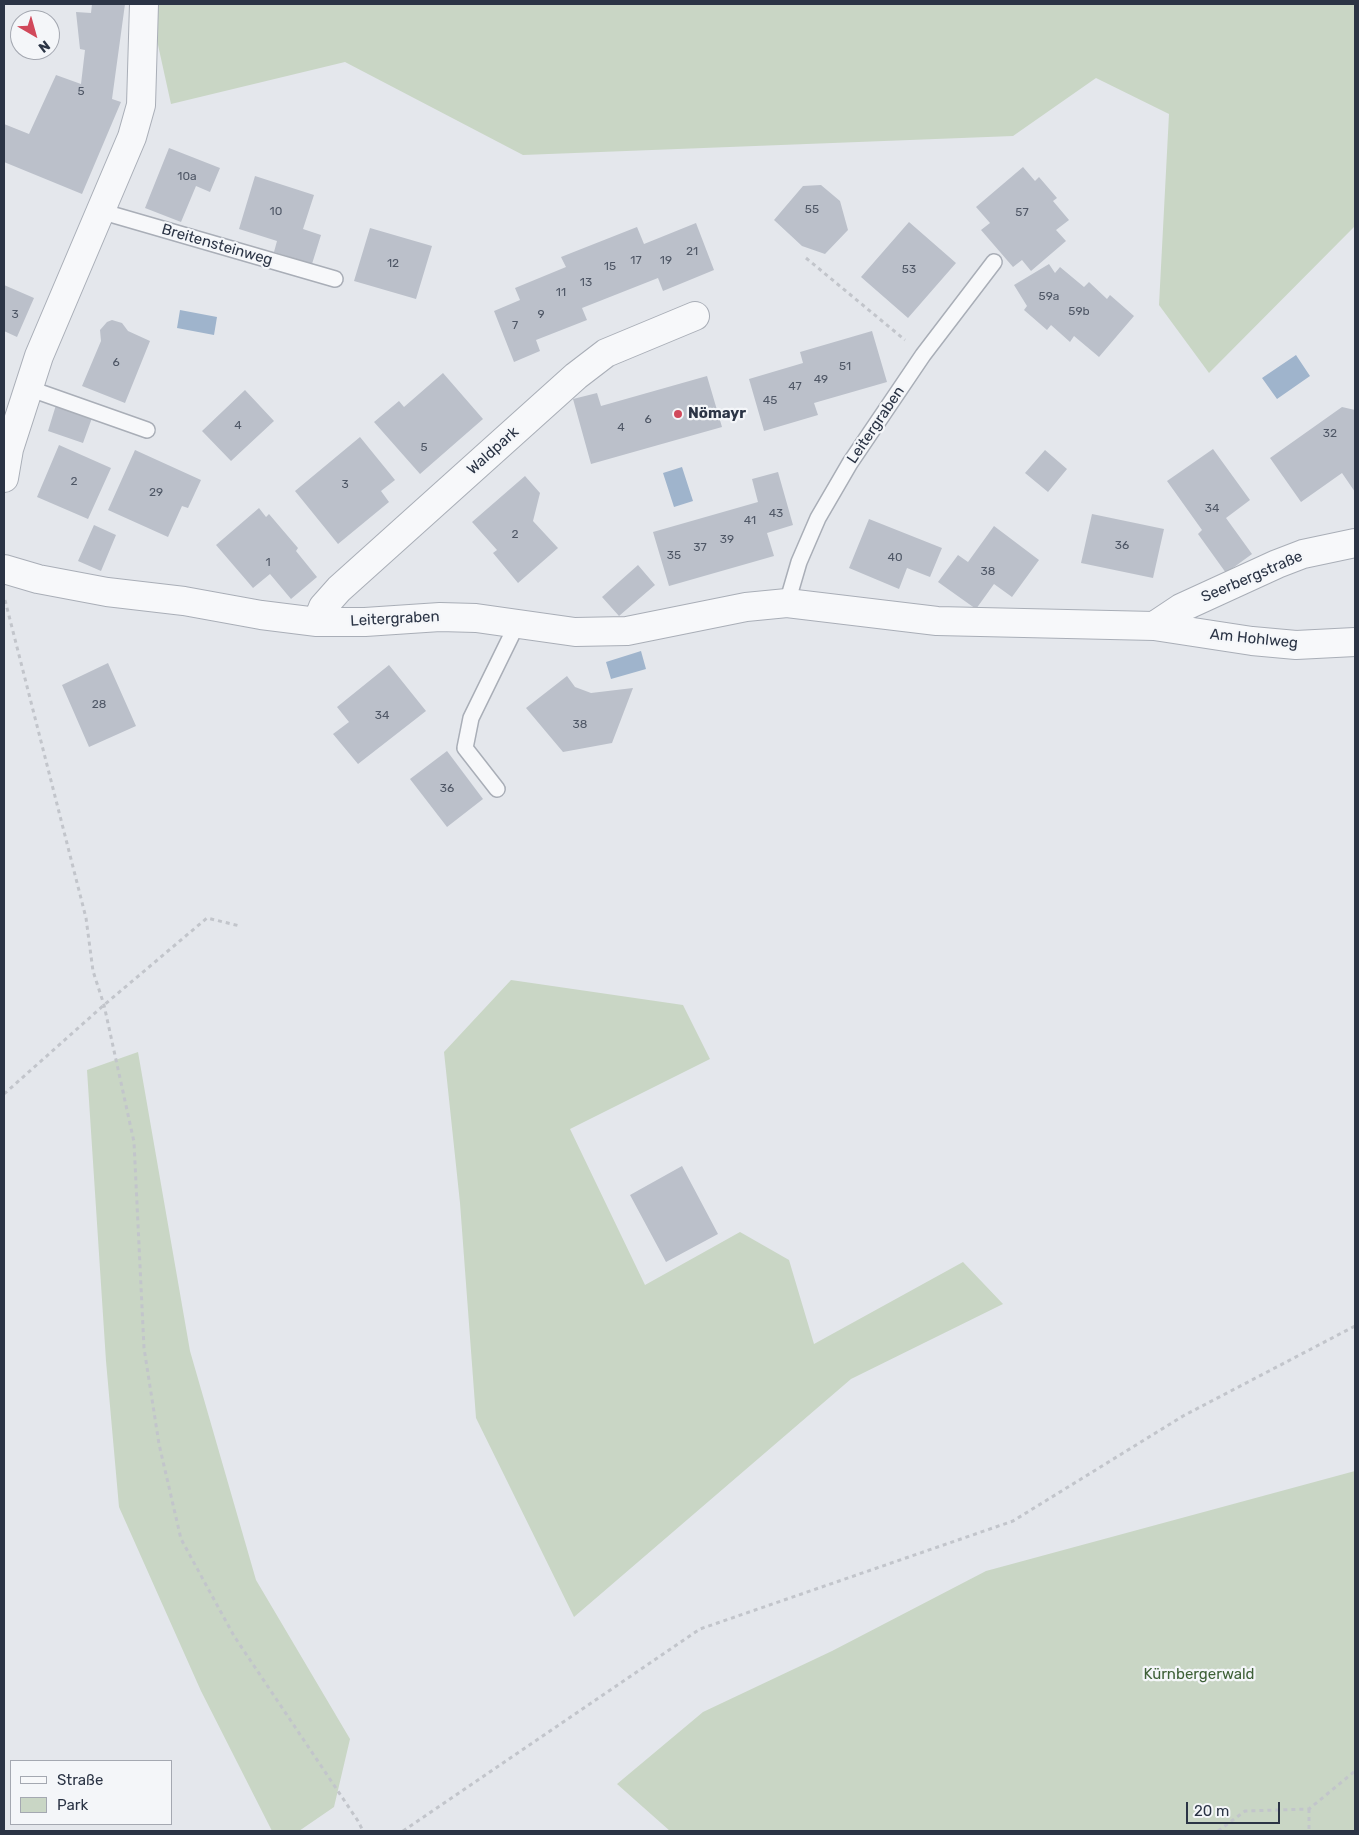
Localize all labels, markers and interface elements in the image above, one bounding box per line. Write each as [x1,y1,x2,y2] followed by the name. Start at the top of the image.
[10,10,60,60] north arrow
[35,37,53,56] text: N
[77,85,85,99] house number: 5
[177,170,197,184] house number: 10a
[805,203,819,217] house number: 55
[270,205,282,219] house number: 10
[1015,206,1029,220] house number: 57
[159,221,275,269] street label: Breitensteinweg
[686,245,698,259] house number: 21
[630,254,642,268] house number: 17
[660,254,672,268] house number: 19
[387,257,399,271] house number: 12
[604,260,616,274] house number: 15
[902,263,916,277] house number: 53
[580,276,592,290] house number: 13
[556,286,566,300] house number: 11
[1039,290,1059,304] house number: 59a
[1068,305,1090,319] house number: 59b
[11,308,19,322] house number: 3
[537,308,545,322] house number: 9
[512,319,518,333] house number: 7
[112,356,120,370] house number: 6
[839,360,851,374] house number: 51
[814,373,828,387] house number: 49
[788,380,802,394] house number: 47
[844,383,908,467] street label: Leitergraben
[763,394,777,408] house number: 45
[688,405,746,423] place label: Nömayr
[672,408,684,420] marker: Nömayr
[644,413,652,427] house number: 6
[234,419,242,433] house number: 4
[617,421,625,435] house number: 4
[463,423,523,479] street label: Waldpark
[1323,427,1337,441] house number: 32
[420,441,428,455] house number: 5
[70,475,78,489] house number: 2
[341,478,349,492] house number: 3
[149,486,163,500] house number: 29
[1205,502,1219,516] house number: 34
[769,507,783,521] house number: 43
[744,514,756,528] house number: 41
[511,528,519,542] house number: 2
[720,533,734,547] house number: 39
[1115,539,1129,553] house number: 36
[693,541,707,555] house number: 37
[1199,548,1305,606] street label: Seerbergstraße
[667,549,681,563] house number: 35
[887,551,903,565] house number: 40
[265,556,271,570] house number: 1
[981,565,995,579] house number: 38
[350,608,440,630] street label: Leitergraben
[1209,625,1299,653] street label: Am Hohlweg
[92,698,106,712] house number: 28
[375,709,389,723] house number: 34
[573,718,587,732] house number: 38
[440,782,454,796] house number: 36
[1143,1666,1255,1684] park label: Kürnbergerwald
[10,1760,172,1825] legend
[57,1771,103,1789] text: Straße
[1189,1792,1283,1824] scale bar
[57,1796,88,1814] text: Park
[1194,1802,1229,1820] text: 20 m

